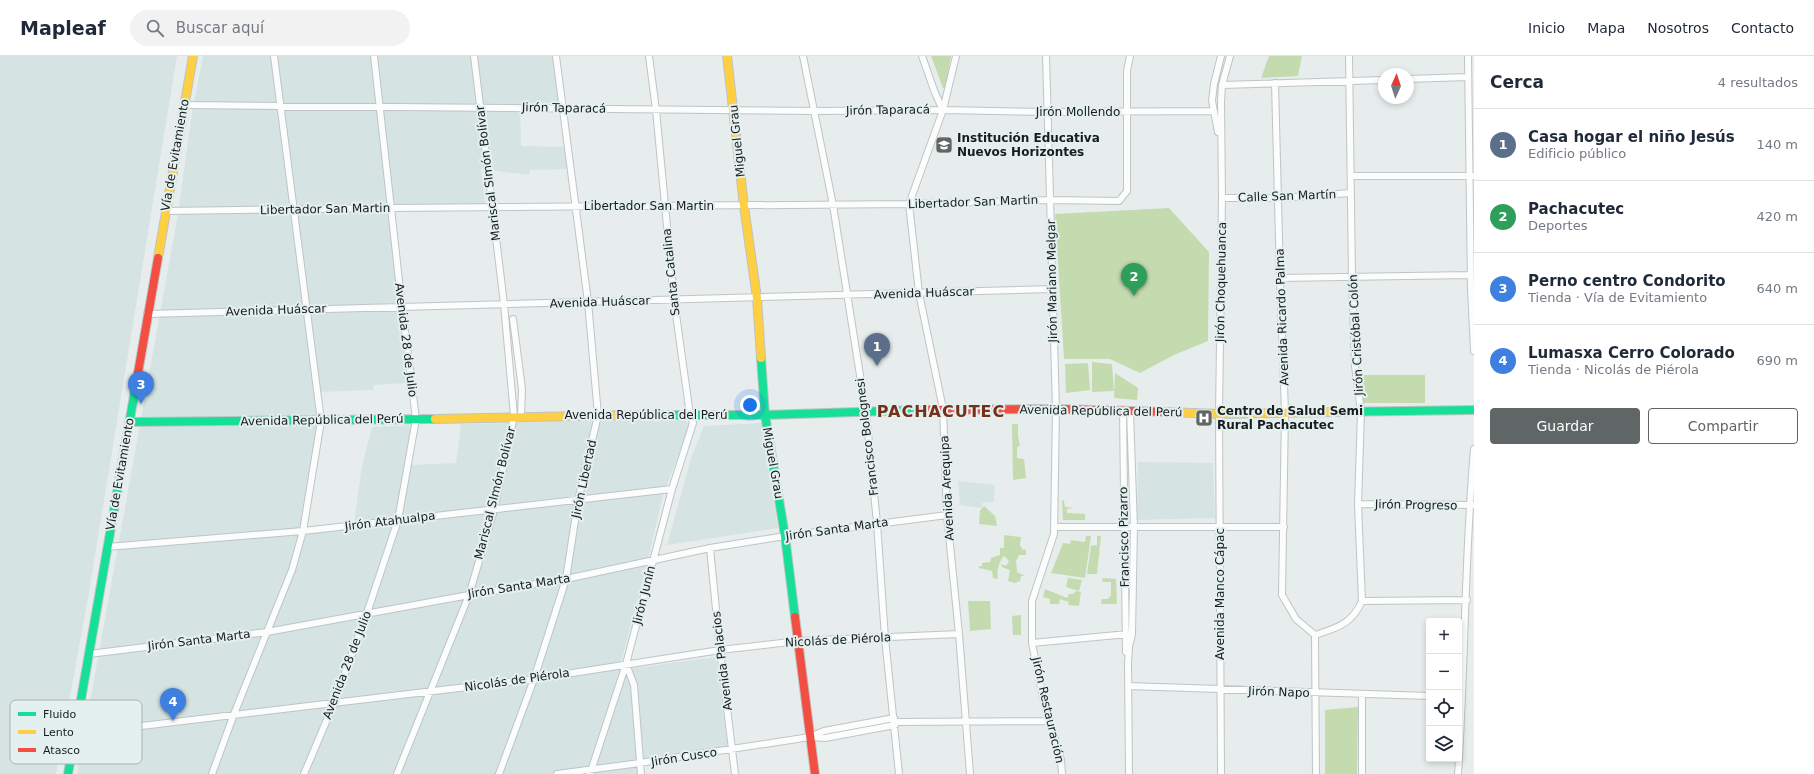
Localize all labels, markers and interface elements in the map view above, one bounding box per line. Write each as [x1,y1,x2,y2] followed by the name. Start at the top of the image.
[130,10,410,46] search box
[20,17,106,39] text: Mapleaf
[144,17,166,39] icon: search
[176,19,264,37] text: Buscar aquí
[1528,20,1565,36] text: Inicio
[1587,20,1625,36] text: Mapa
[1647,20,1709,36] text: Nosotros
[1731,20,1794,36] text: Contacto
[1378,68,1414,104] north arrow
[1490,72,1544,92] text: Cerca
[1718,75,1798,90] text: 4 resultados
[158,98,192,212] street label: Vía de Evitamiento
[521,100,606,116] street label: Jirón Taparacá
[845,102,930,118] street label: Jirón Taparacá
[473,104,503,242] street label: Mariscal SImón Bolívar
[726,104,748,178] street label: Miguel Grau
[1035,105,1120,119] street label: Jirón Mollendo
[1528,128,1735,146] text: Casa hogar el niño Jesús
[957,131,1100,159] place label: Institución Educativa Nuevos Horizontes
[934,135,954,155] school or university icon: Institución Educativa Nuevos Horizontes
[1498,137,1508,152] text: 1
[1756,137,1798,152] text: 140 m
[1528,146,1626,161] text: Edificio público
[1238,187,1336,205] street label: Calle San Martín
[908,193,1038,211] street label: Libertador San Martin
[584,199,714,213] street label: Libertador San Martin
[1528,200,1624,218] text: Pachacutec
[260,201,390,217] street label: Libertador San Martin
[1498,209,1508,224] text: 2
[1756,209,1798,224] text: 420 m
[1528,218,1587,233] text: Deportes
[1044,219,1060,344] street label: Jirón Mariano Melgar
[1213,222,1229,343] street label: Jirón Choquehuanca
[659,228,683,316] street label: Santa Catalina
[1273,248,1291,386] street label: Avenida Ricardo Palma
[1121,263,1147,296] pin: 2
[1528,272,1726,290] text: Perno centro Condorito
[1346,274,1366,397] street label: Jirón Cristóbal Colón
[1498,281,1508,296] text: 3
[1756,281,1798,296] text: 640 m
[392,282,420,398] street label: Avenida 28 de Julio
[873,284,975,302] street label: Avenida Huáscar
[1528,290,1707,305] text: Tienda · Vía de Evitamiento
[549,293,651,311] street label: Avenida Huáscar
[225,301,327,319] street label: Avenida Huáscar
[864,333,890,366] pin: 1
[1528,344,1735,362] text: Lumasxa Cerro Colorado
[1498,353,1508,368] text: 4
[1756,353,1798,368] text: 690 m
[1528,362,1699,377] text: Tienda · Nicolás de Piérola
[128,371,154,404] pin: 3
[853,377,881,497] street label: Francisco Bolognesi
[740,395,760,415] your location
[877,402,1005,421] district label: PACHACUTEC
[1019,403,1183,419] street label: Avenida República del Perú
[1217,404,1363,432] place label: Centro de Salud Semi Rural Pachacutec
[564,408,728,422] street label: Avenida República del Perú
[1194,408,1214,428] hospital icon: Centro de Salud Semi Rural Pachacutec
[1490,408,1640,444] button: Guardar
[1648,408,1798,444] button: Compartir
[240,412,404,428] street label: Avenida República del Perú
[103,417,137,531] street label: Vía de Evitamiento
[472,425,518,561] street label: Mariscal SImón Bolívar
[760,426,786,500] street label: Miguel Grau
[937,435,957,541] street label: Avenida Arequipa
[569,438,599,521] street label: Jirón Libertad
[1116,487,1132,587] street label: Francisco Pizarro
[1374,497,1457,513] street label: Jirón Progreso
[343,508,436,534] street label: Jirón Atahualpa
[784,515,889,543] street label: Jirón Santa Marta
[1213,528,1227,660] street label: Avenida Manco Cápac
[630,564,658,627] street label: Jirón Junín
[466,571,571,601] street label: Jirón Santa Marta
[320,609,374,721] street label: Avenida 28 de Julio
[709,611,735,711] street label: Avenida Palacios
[1426,618,1462,762] map controls
[1426,618,1462,654] button: +
[146,627,251,653] street label: Jirón Santa Marta
[785,630,891,650] street label: Nicolás de Piérola
[1426,654,1462,690] button: −
[1029,655,1067,764] street label: Jirón Restauración
[463,666,571,694] street label: Nicolás de Piérola
[1247,684,1310,700] street label: Jirón Napo
[160,688,186,721] pin: 4
[1426,690,1462,726] button: locate
[10,700,142,764] legend
[43,708,76,721] text: Fluido
[43,726,74,739] text: Lento
[1426,726,1462,762] button: layers
[43,744,80,757] text: Atasco
[649,745,718,769] street label: Jirón Cusco

